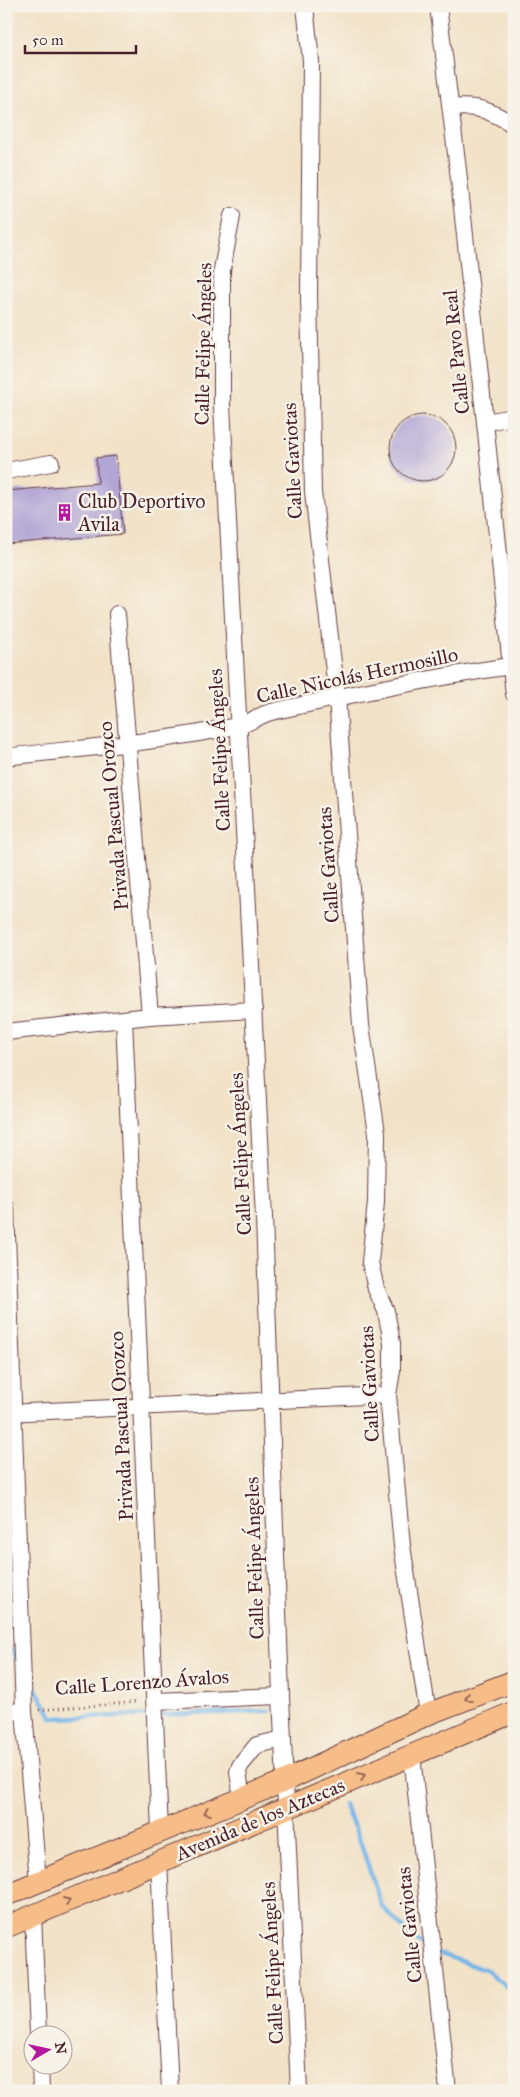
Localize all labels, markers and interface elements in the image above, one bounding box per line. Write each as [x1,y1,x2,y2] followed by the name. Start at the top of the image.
[25,22,136,54] scale bar
[32,31,64,49] text: 50 m
[189,262,217,426] street label: Calle Felipe Ángeles
[437,288,474,415] street label: Calle Pavo Real
[277,402,307,520] street label: Calle Gaviotas
[77,489,205,536] place label: Club Deportivo Avila
[54,502,74,522] building icon: Club Deportivo Avila
[254,642,460,708] street label: Calle Nicolás Hermosillo
[202,668,236,832] street label: Calle Felipe Ángeles
[93,720,133,912] street label: Privada Pascual Orozco
[312,806,344,924] street label: Calle Gaviotas
[223,1072,257,1236] street label: Calle Felipe Ángeles
[354,1325,384,1443] street label: Calle Gaviotas
[104,1331,138,1521] street label: Privada Pascual Orozco
[238,1476,270,1640] street label: Calle Felipe Ángeles
[54,1663,230,1700] street label: Calle Lorenzo Ávalos
[465,1693,473,1703] one-way arrow
[171,1772,348,1866] street label: Avenida de los Aztecas
[357,1772,366,1783] one-way arrow
[203,1806,212,1816] one-way arrow
[391,1866,427,1984] street label: Calle Gaviotas
[255,1881,289,2045] street label: Calle Felipe Ángeles
[62,1896,71,1907] one-way arrow
[22,2024,72,2074] north arrow
[51,2041,70,2055] text: N

